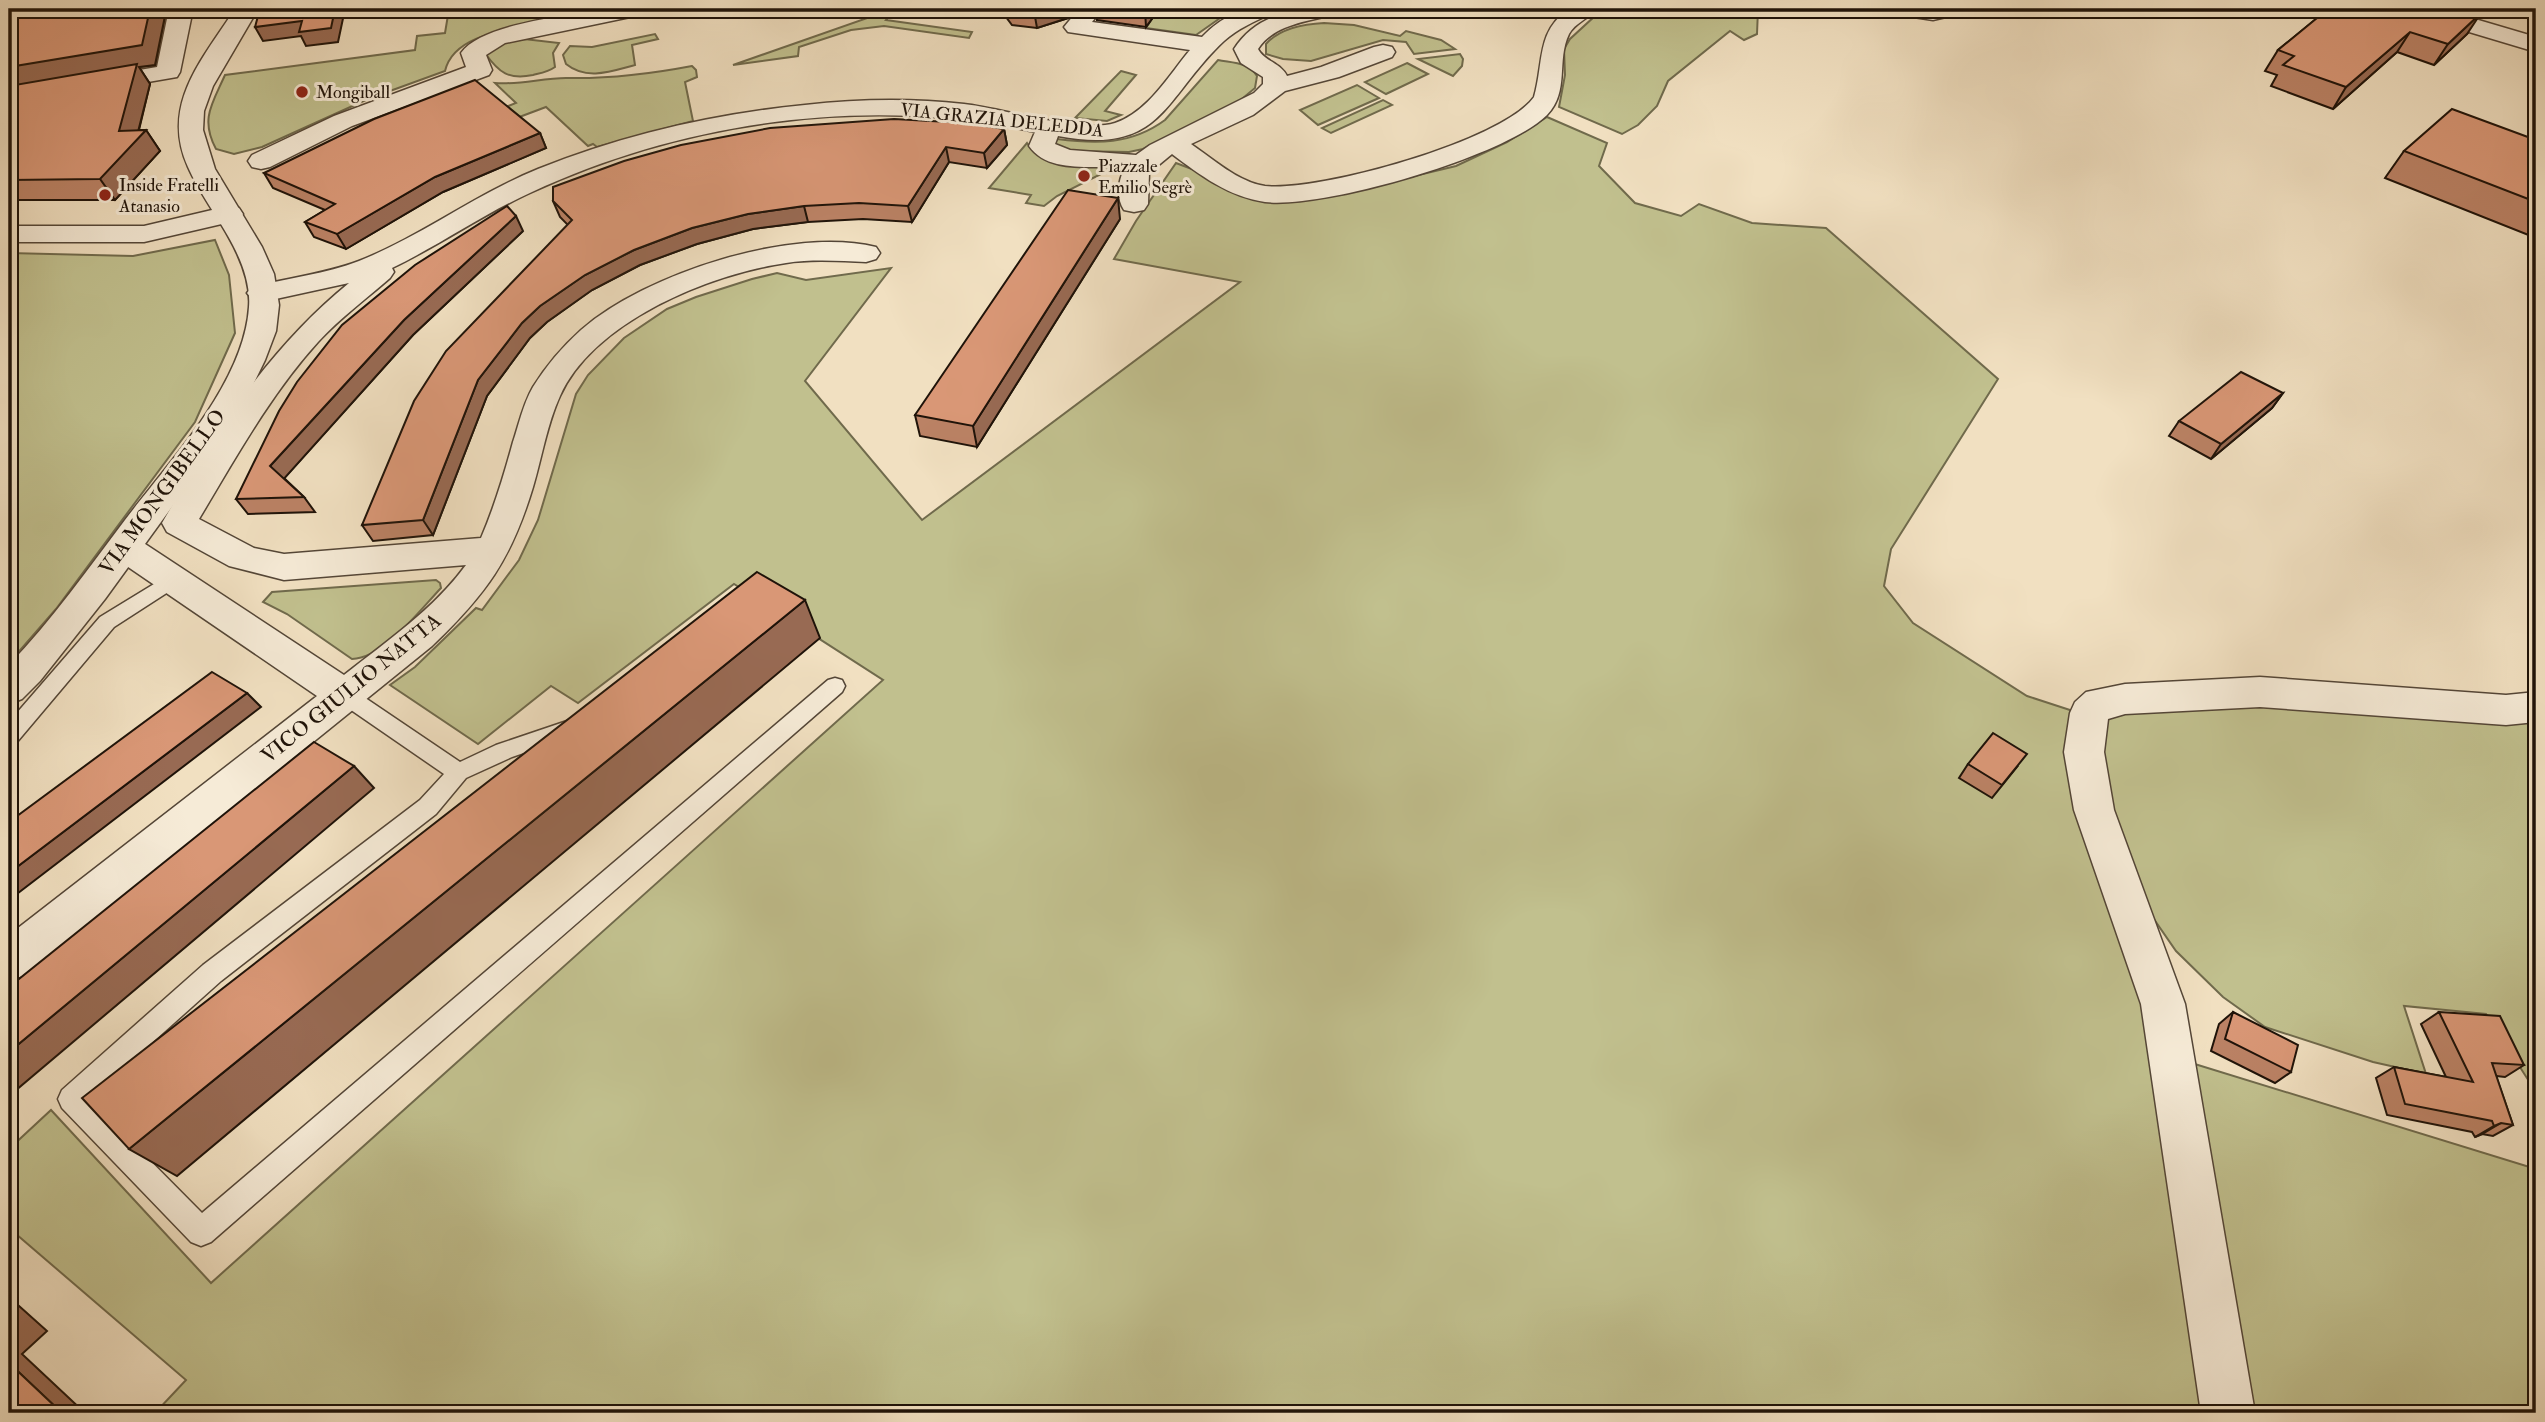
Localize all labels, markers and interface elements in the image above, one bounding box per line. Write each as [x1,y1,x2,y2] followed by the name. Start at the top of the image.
[316,81,390,104] place label: Mongiball
[294,84,310,100] marker: Mongiball
[899,98,1105,143] street label: VIA GRAZIA DELEDDA
[1098,155,1193,199] place label: Piazzale Emilio Segrè
[1076,168,1092,184] marker: Piazzale Emilio Segrè
[118,174,219,218] place label: Inside Fratelli Atanasio
[97,187,113,203] marker: Inside Fratelli Atanasio
[93,404,232,581] street label: VIA MONGIBELLO
[256,607,447,769] street label: VICO GIULIO NATTA

